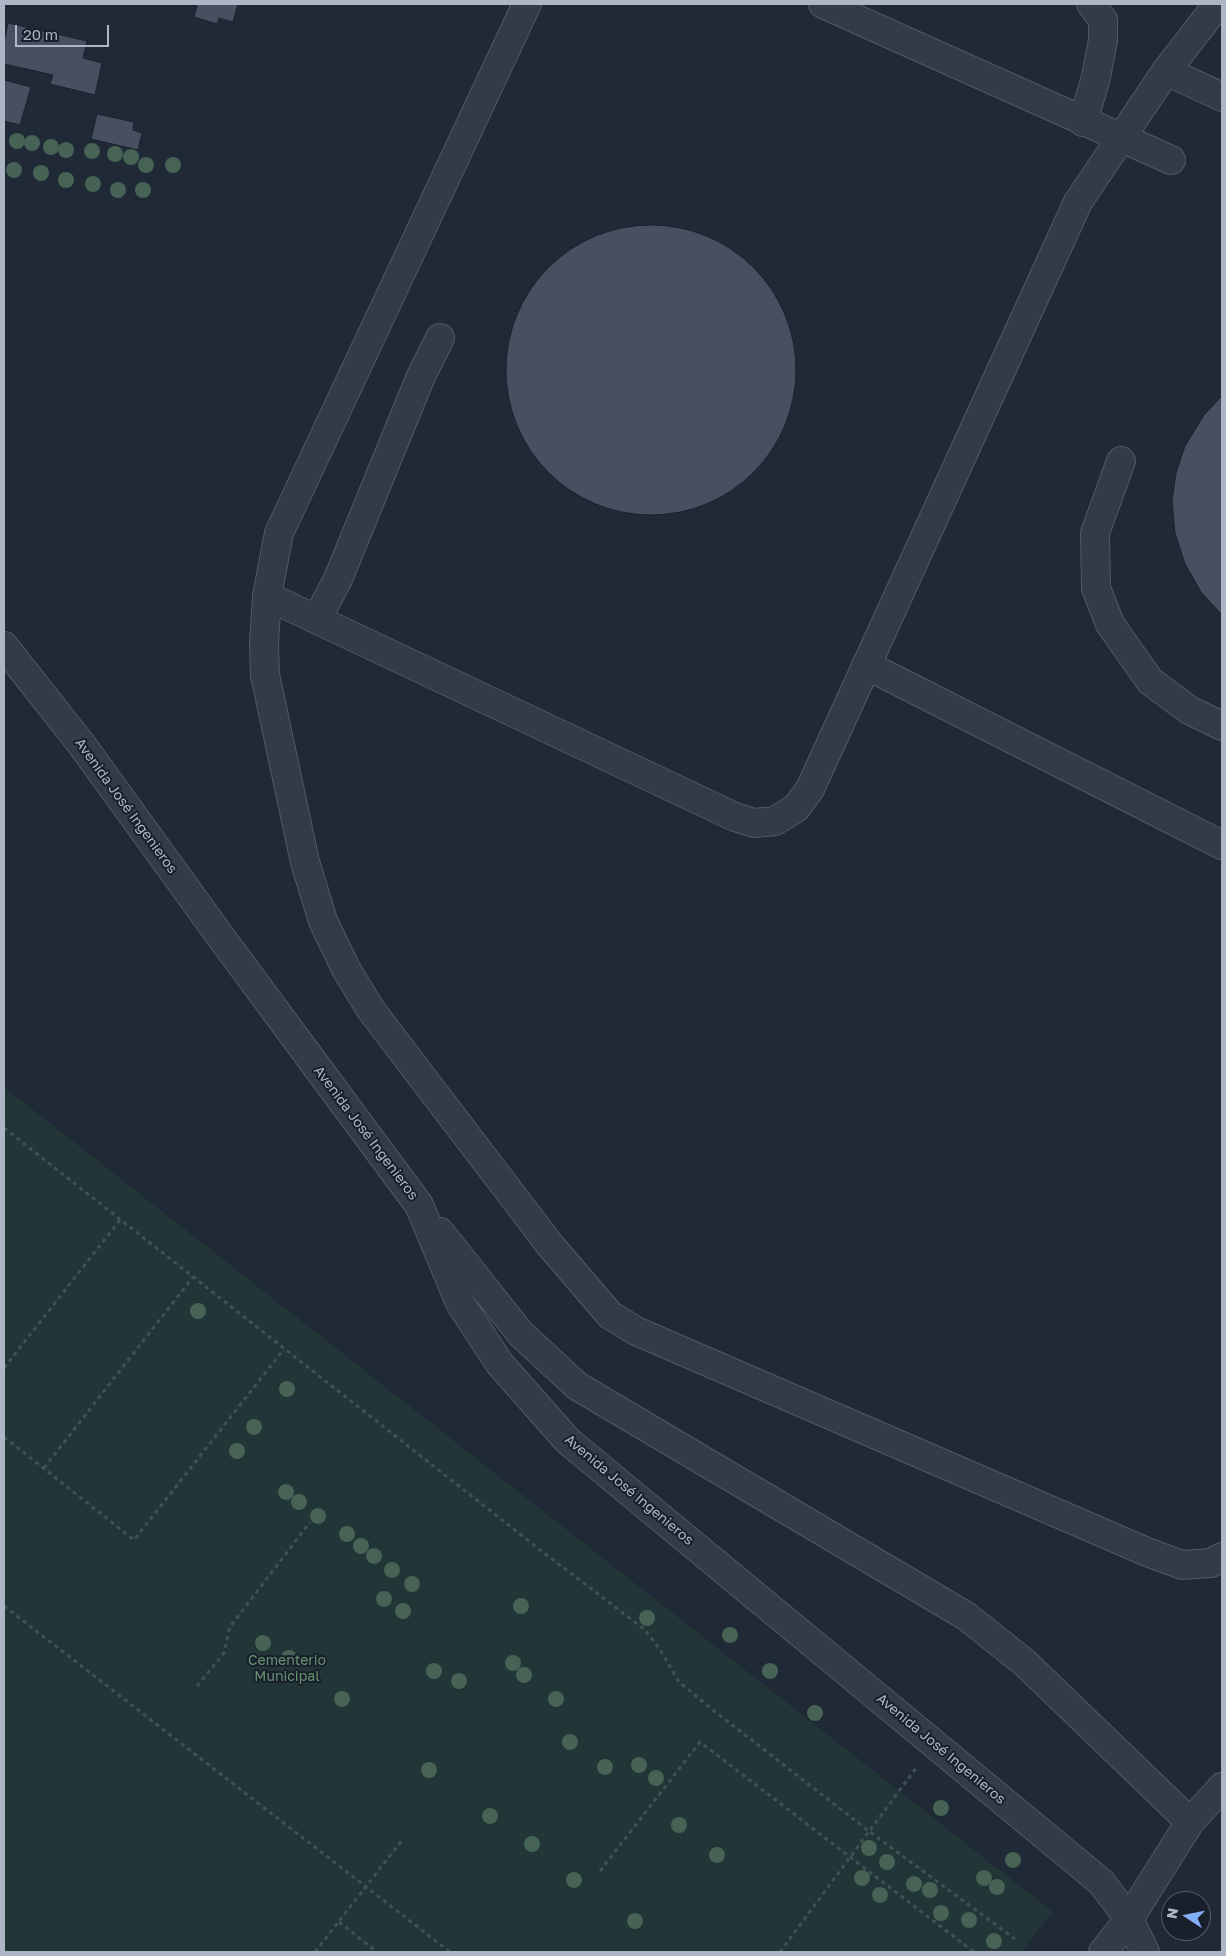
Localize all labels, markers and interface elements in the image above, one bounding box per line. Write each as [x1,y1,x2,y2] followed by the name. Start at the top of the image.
[18,15,111,47] scale bar
[23,25,58,43] text: 20 m
[71,735,181,877] street label: Avenida José Ingenieros
[310,1063,422,1203] street label: Avenida José Ingenieros
[561,1431,697,1549] street label: Avenida José Ingenieros
[248,1653,326,1685] park label: Cementerio Municipal
[873,1690,1009,1808] street label: Avenida José Ingenieros
[1161,1891,1211,1941] north arrow
[1162,1906,1181,1920] text: N

